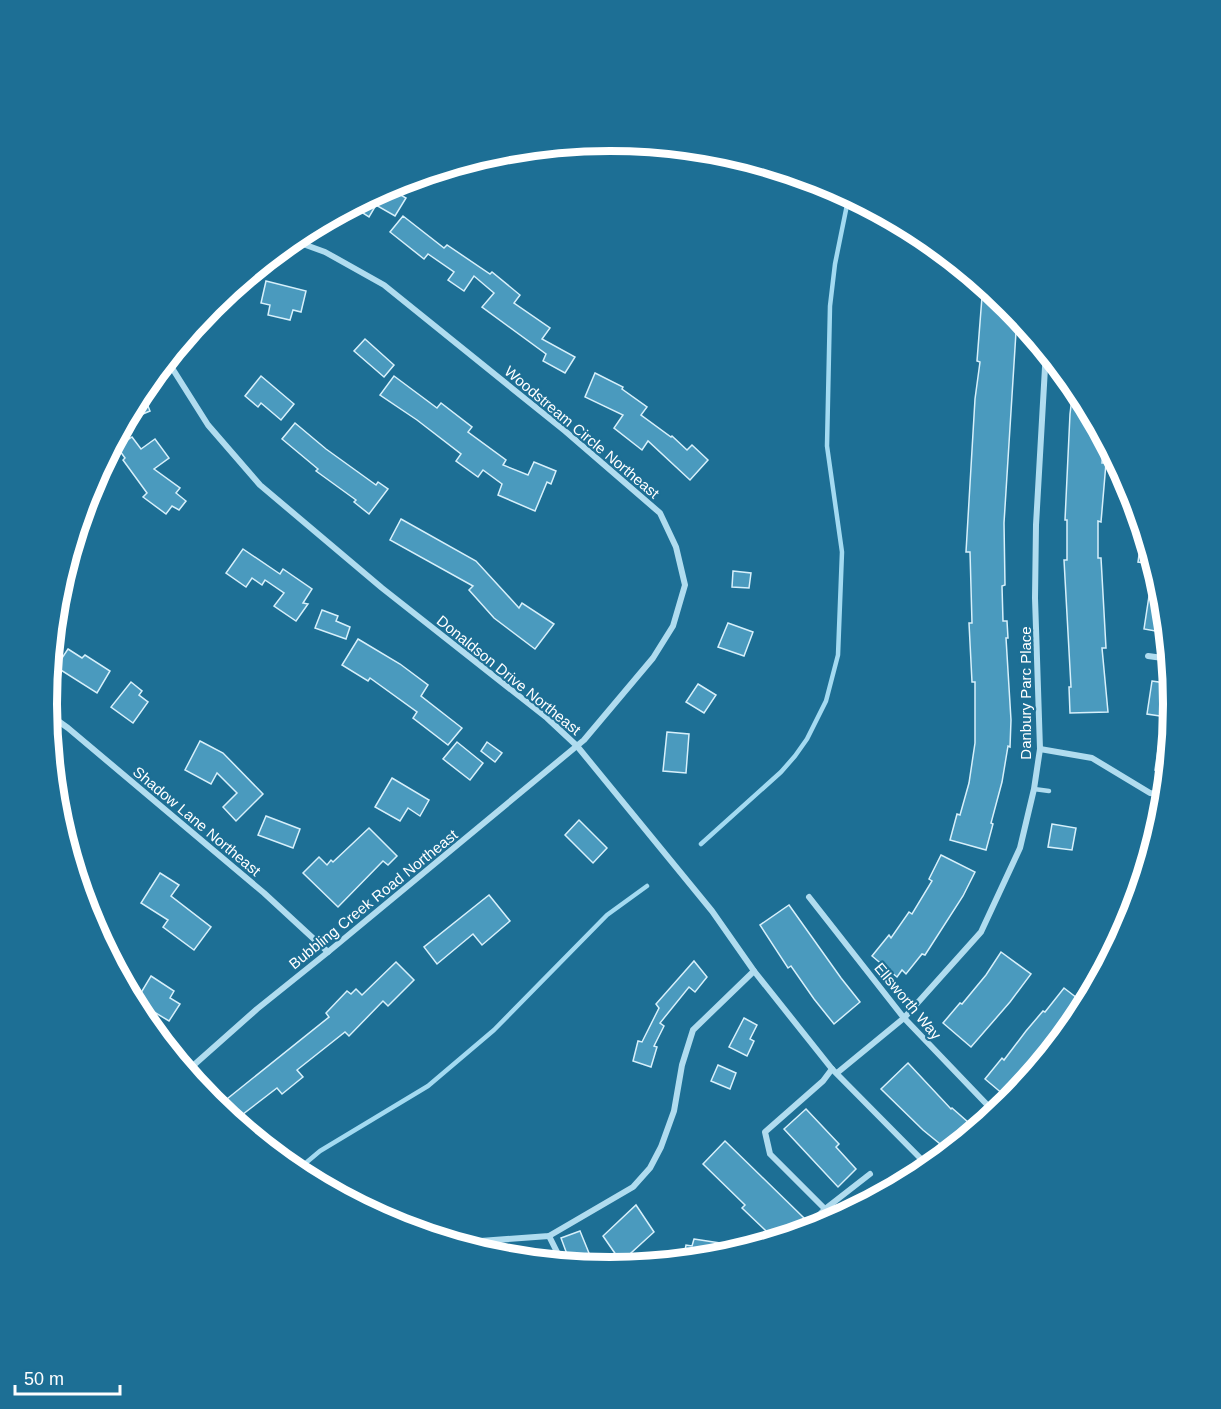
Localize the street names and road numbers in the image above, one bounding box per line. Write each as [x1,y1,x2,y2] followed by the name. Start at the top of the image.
[501,362,663,502] street label: Woodstream Circle Northeast
[434,612,585,739] street label: Donaldson Drive Northeast
[1017,626,1034,760] street label: Danbury Parc Place
[130,763,265,880] street label: Shadow Lane Northeast
[285,825,461,972] street label: Bubbling Creek Road Northeast
[871,959,945,1043] street label: Ellsworth Way

